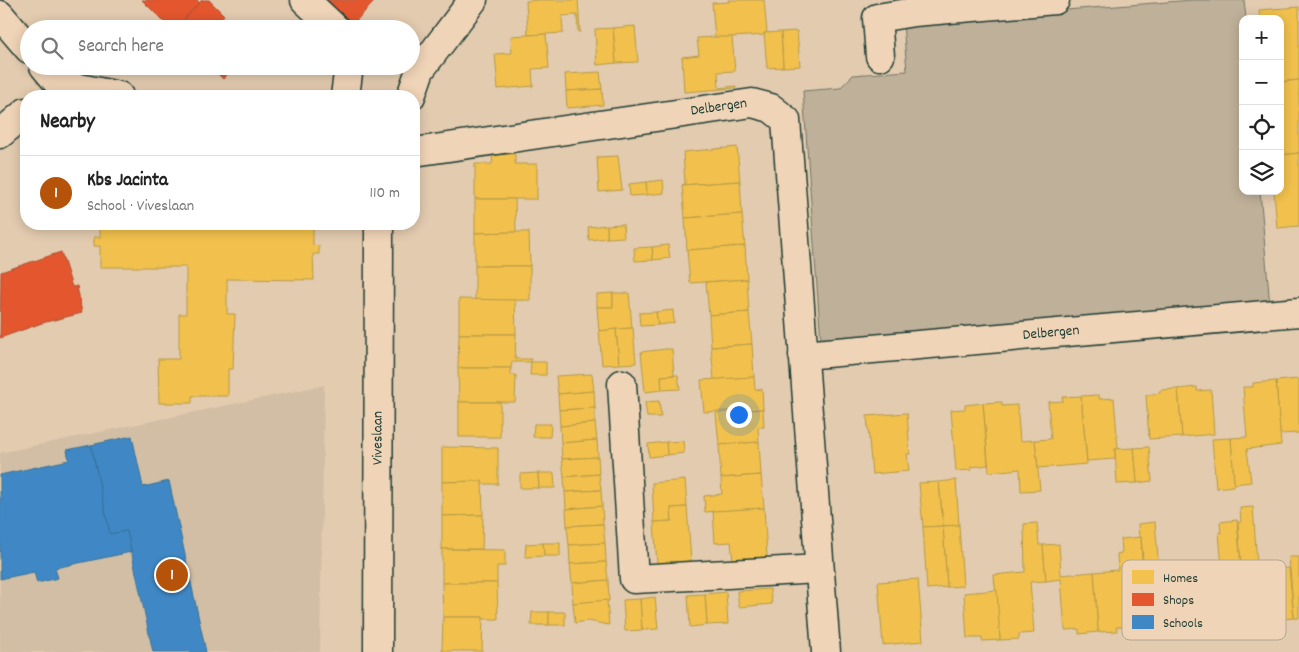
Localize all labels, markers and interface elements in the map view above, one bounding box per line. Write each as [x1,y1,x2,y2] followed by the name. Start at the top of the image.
[1239,15,1284,195] map controls
[1239,15,1284,60] button: +
[20,20,420,75] search box
[38,34,66,62] icon: search
[78,34,164,61] text: Search here
[1239,60,1284,105] button: −
[689,93,749,123] street label: Delbergen
[1239,105,1284,150] button: locate
[40,108,95,138] text: Nearby
[1239,150,1284,195] button: layers
[87,168,168,195] text: Kbs Jacinta
[54,182,58,205] text: 1
[370,182,400,205] text: 110 m
[87,195,194,218] text: School · Viveslaan
[1022,320,1080,347] street label: Delbergen
[726,402,752,428] your location
[367,411,390,465] street label: Viveslaan
[156,556,188,594] pin: 1
[1122,560,1286,640] legend
[1163,569,1198,589] text: Homes
[1163,591,1194,611] text: Shops
[1163,614,1203,634] text: Schools

